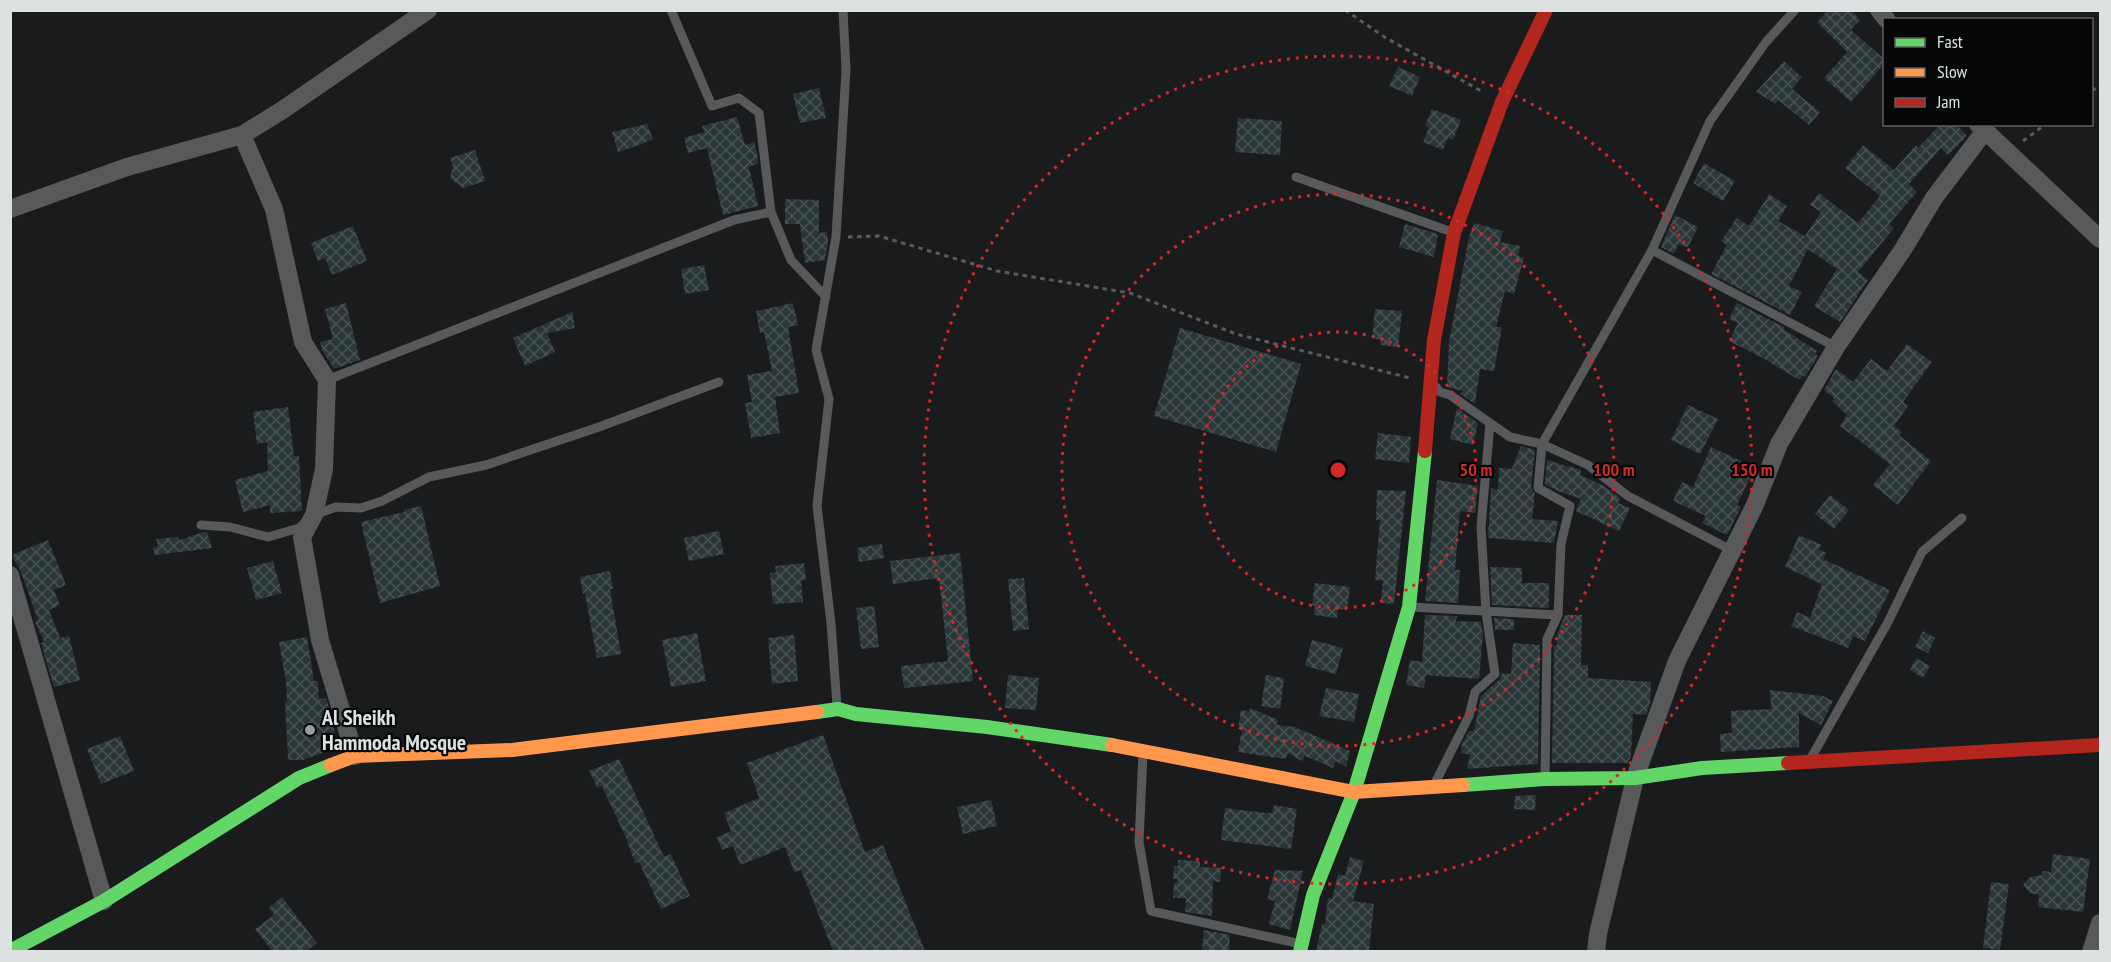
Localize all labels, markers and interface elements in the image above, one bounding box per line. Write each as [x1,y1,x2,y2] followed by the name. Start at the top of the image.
[1883,18,2093,126] legend
[1937,30,1963,53] text: Fast
[1937,60,1968,83] text: Slow
[1936,90,1960,113] text: Jam
[1460,458,1492,481] text: 50 m
[1593,458,1635,481] text: 100 m
[1731,458,1773,481] text: 150 m
[1328,460,1348,480] centre of rings
[321,703,466,756] place label: Al Sheikh Hammoda Mosque
[303,723,317,737] marker: Al Sheikh Hammoda Mosque

